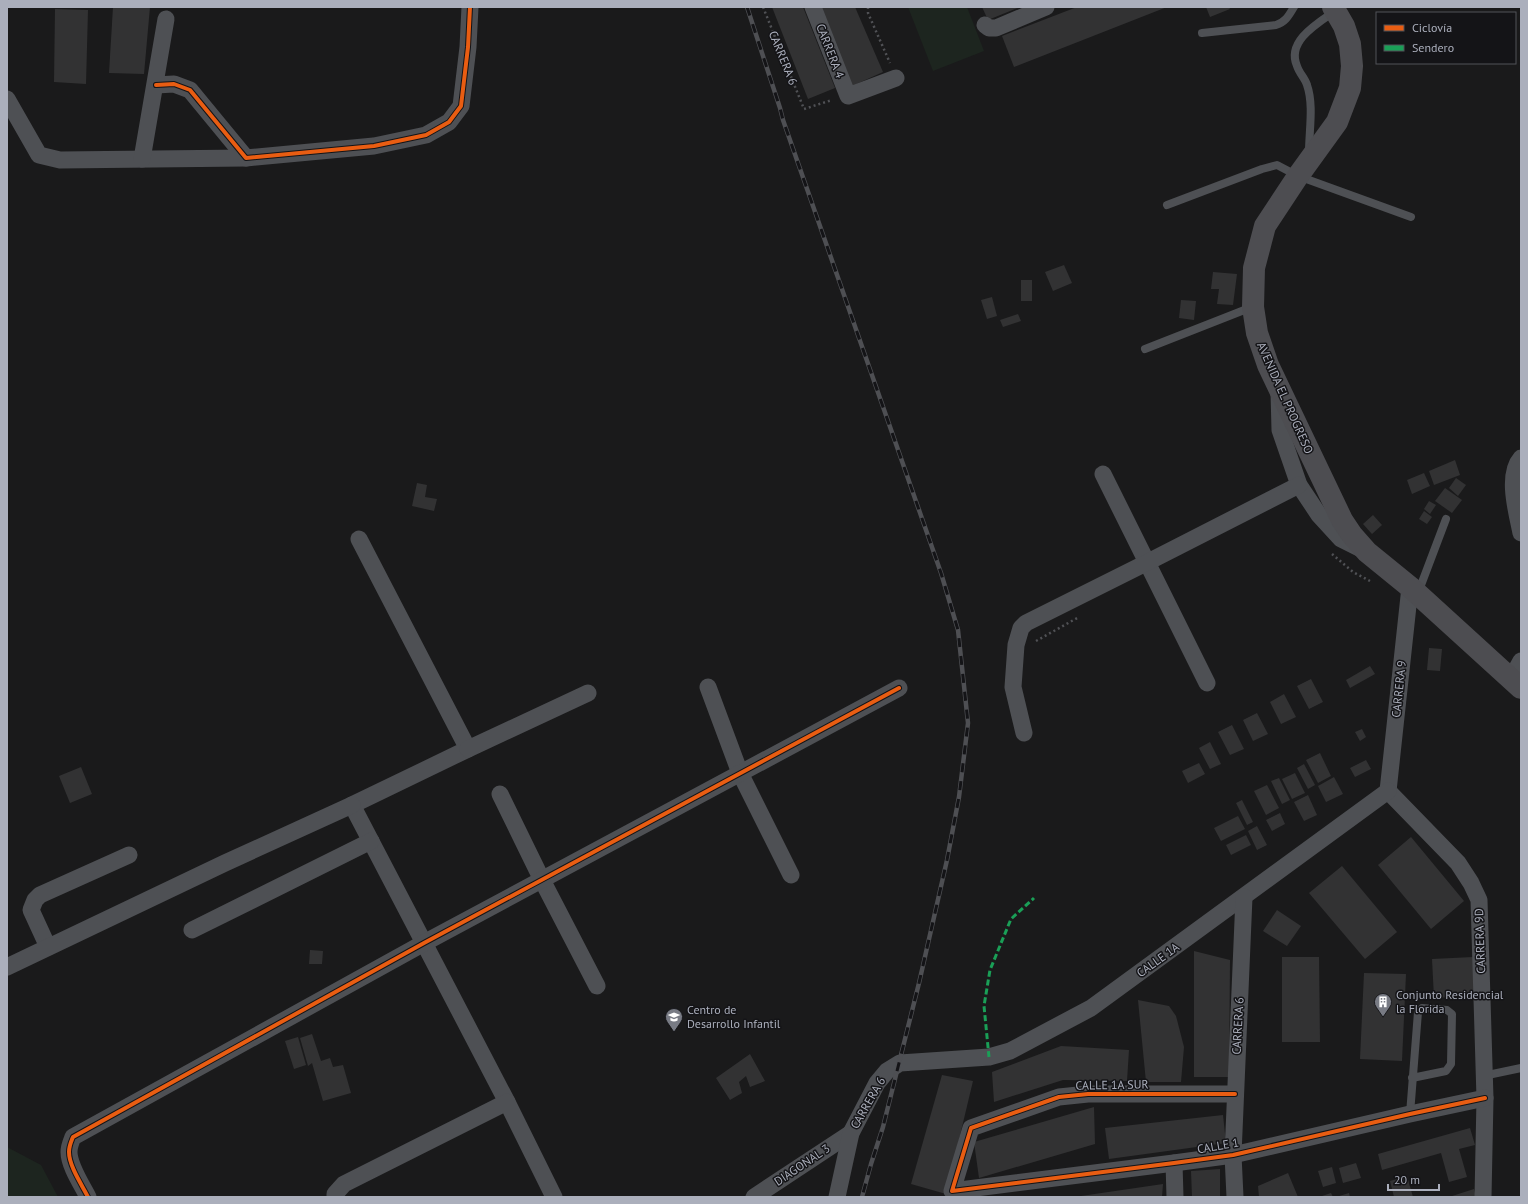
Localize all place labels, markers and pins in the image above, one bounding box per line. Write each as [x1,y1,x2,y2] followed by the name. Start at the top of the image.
[1396,987,1504,1016] place label: Conjunto Residencial la Florida
[1373,992,1393,1017] building icon: Conjunto Residencial la Florida
[687,1002,781,1031] place label: Centro de Desarrollo Infantil
[664,1007,684,1032] school or university icon: Centro de Desarrollo Infantil

